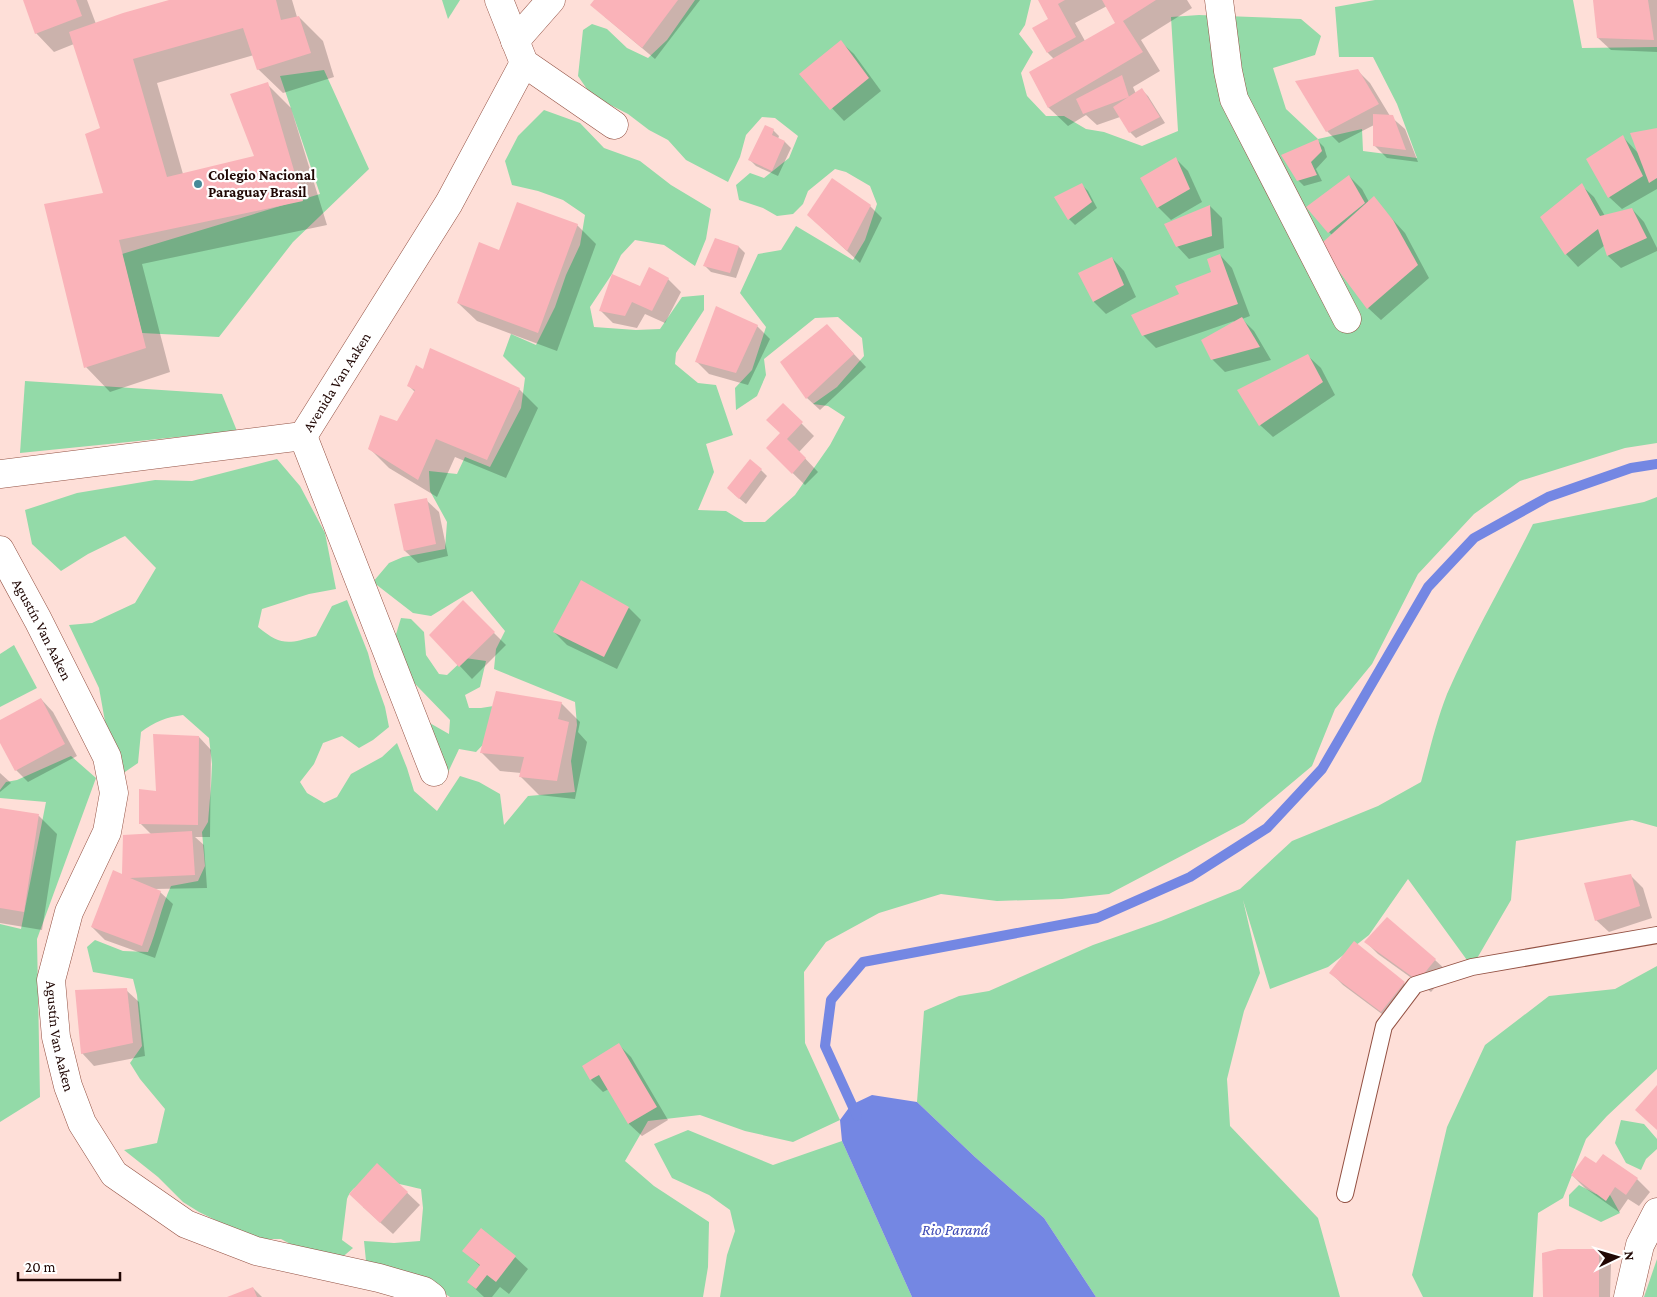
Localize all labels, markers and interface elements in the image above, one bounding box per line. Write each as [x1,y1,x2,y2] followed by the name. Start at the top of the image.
[208,167,316,200] place label: Colegio Nacional Paraguay Brasil
[192,178,204,190] marker: Colegio Nacional Paraguay Brasil
[300,329,374,435] street label: Avenida Van Aaken
[9,576,75,683] street label: Agustín Van Aaken
[43,980,77,1094] street label: Agustín Van Aaken
[922,1221,989,1238] water label: Rio Paraná
[1592,1232,1642,1282] north arrow
[18,1250,120,1282] scale bar
[1622,1250,1638,1262] text: N
[25,1259,56,1275] text: 20 m

